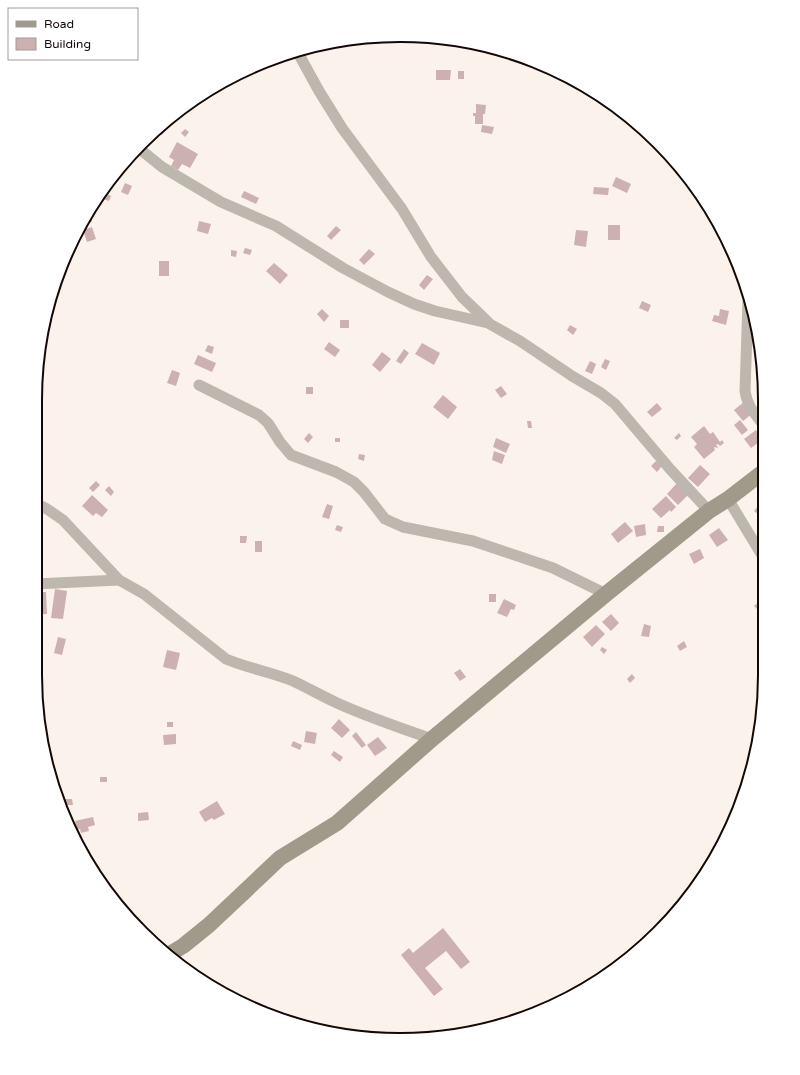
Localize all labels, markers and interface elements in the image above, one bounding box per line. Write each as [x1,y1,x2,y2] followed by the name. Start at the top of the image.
[8,8,138,60] legend
[44,17,74,31] text: Road
[44,37,91,51] text: Building

